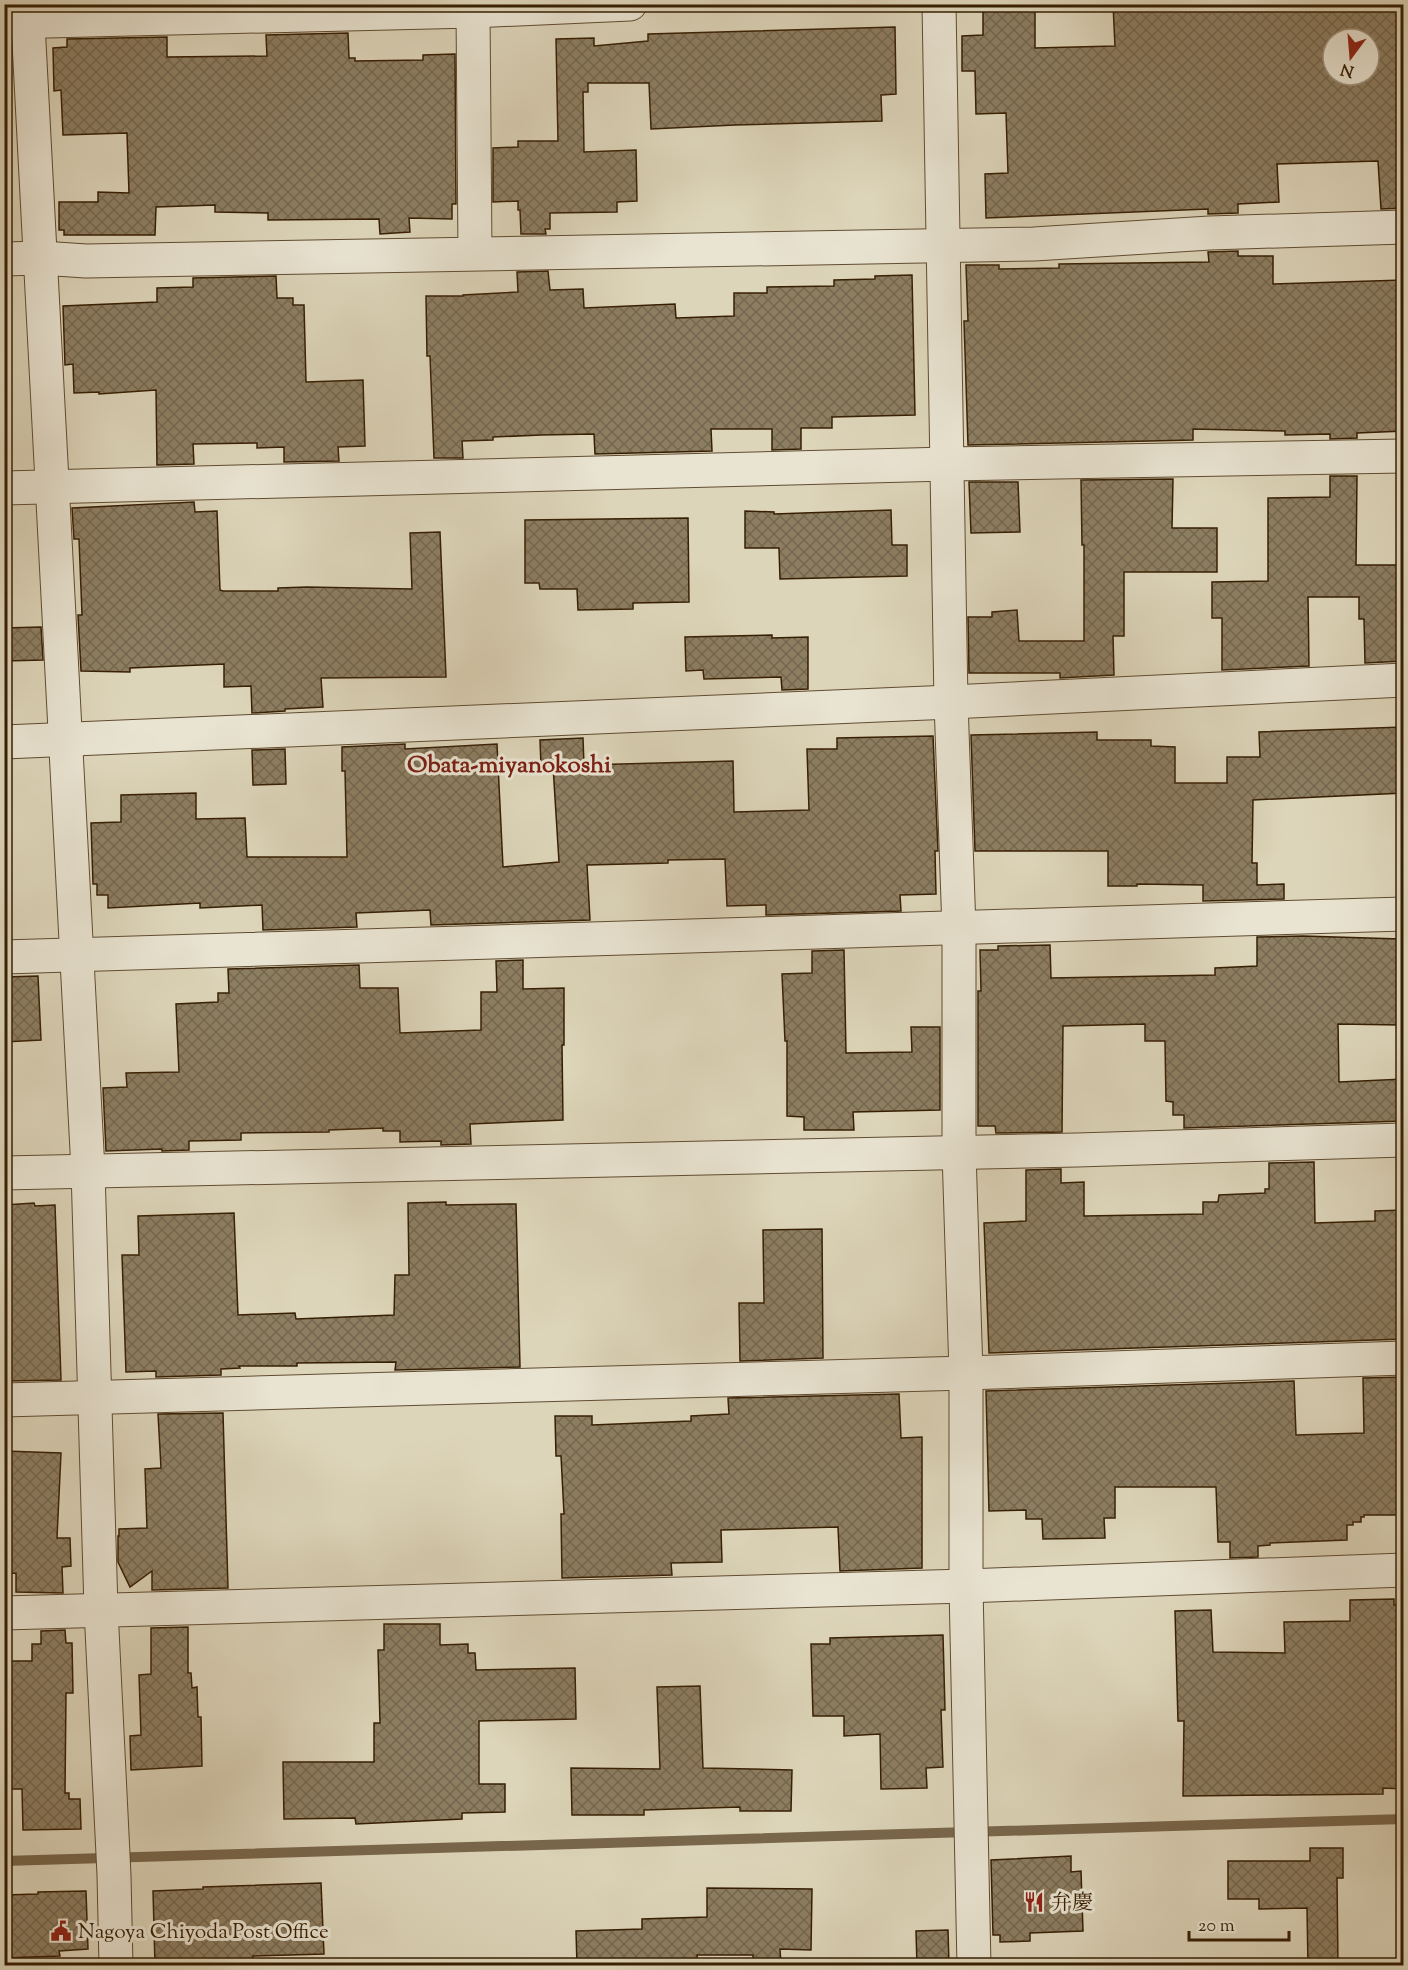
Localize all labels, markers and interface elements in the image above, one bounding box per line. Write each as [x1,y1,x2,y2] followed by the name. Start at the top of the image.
[1321,27,1381,87] north arrow
[1338,56,1357,82] text: N
[407,749,611,783] district label: Obata-miyanokoshi
[1051,1889,1093,1919] place label: 弁慶
[1022,1890,1046,1914] restaurant icon: 弁慶
[1189,1904,1290,1942] scale bar
[1198,1914,1235,1940] text: 20 m
[78,1918,329,1948] place label: Nagoya Chiyoda Post Office
[49,1919,73,1943] public building icon: Nagoya Chiyoda Post Office

